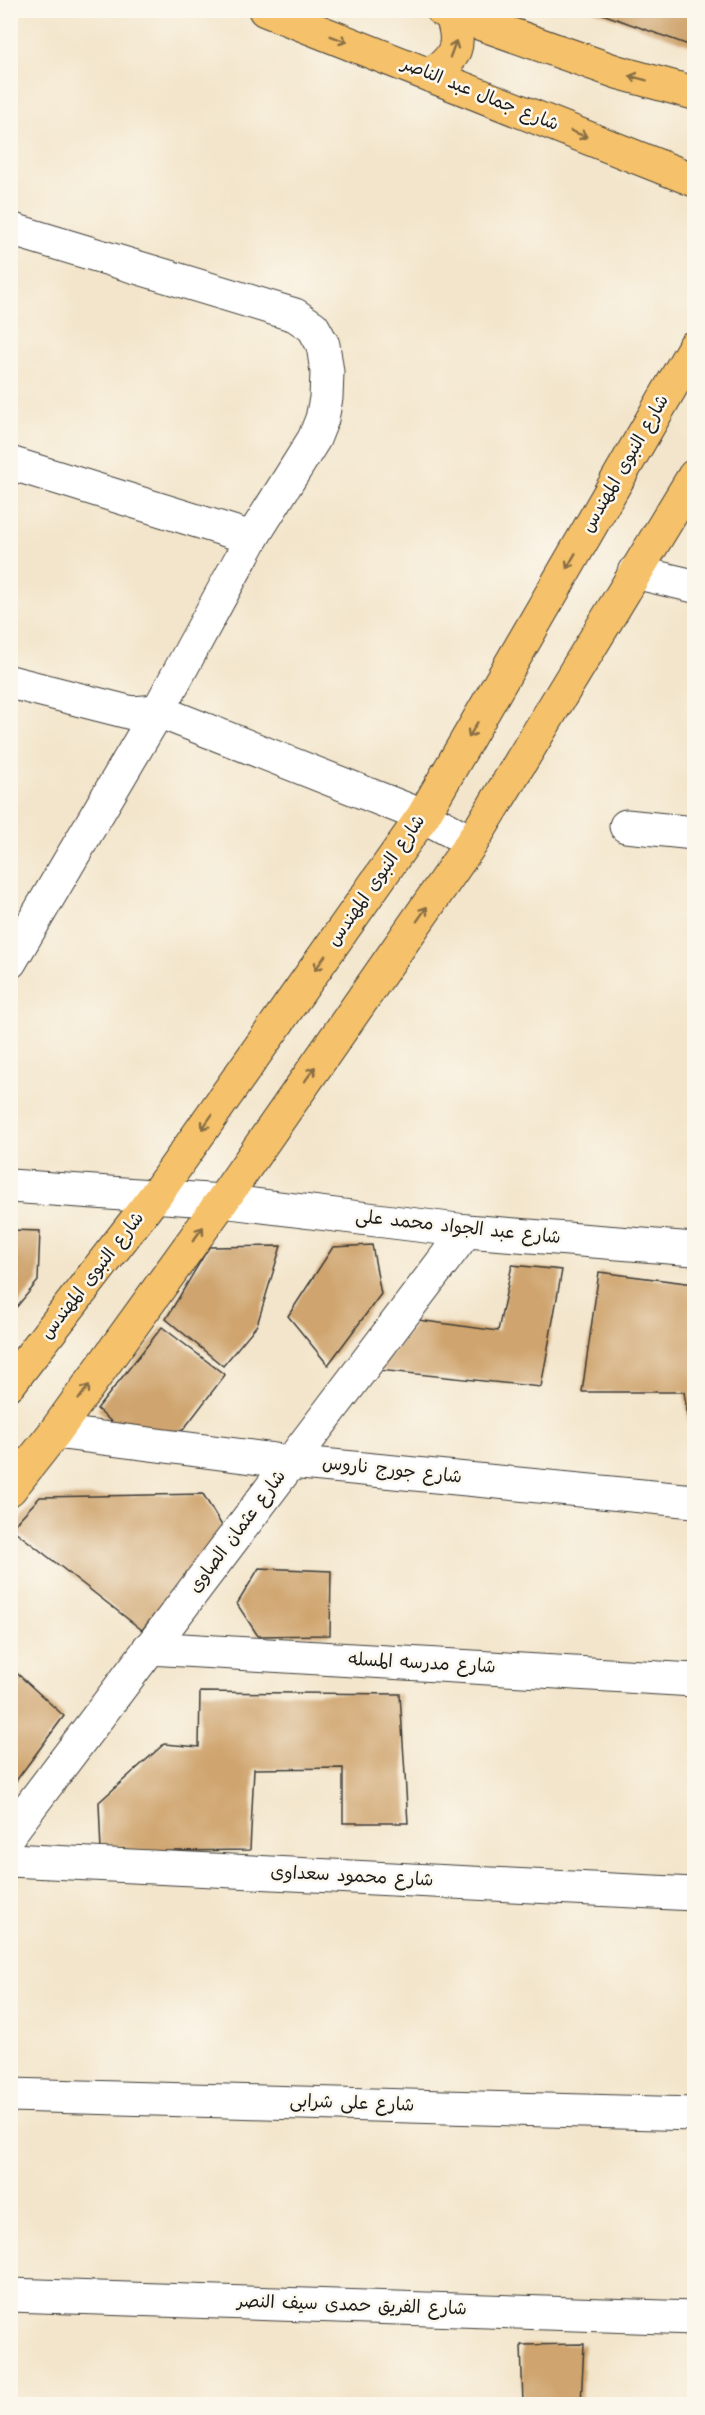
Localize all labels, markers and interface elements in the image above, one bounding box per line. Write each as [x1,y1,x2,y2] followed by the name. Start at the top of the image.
[329,34,347,45] one-way arrow
[449,41,460,59] one-way arrow
[395,49,563,140] street label: شارع جمال عبد الناصر
[629,72,648,83] one-way arrow
[569,129,587,140] one-way arrow
[575,389,677,539] street label: شارع النبوى المهندس
[564,552,576,569] one-way arrow
[467,721,479,738] one-way arrow
[321,809,433,953] street label: شارع النبوى المهندس
[416,907,428,923] one-way arrow
[314,954,326,970] one-way arrow
[304,1067,316,1083] one-way arrow
[201,1113,213,1130] one-way arrow
[354,1203,562,1253] street label: شارع عبد الجواد محمد على
[34,1206,152,1346] street label: شارع النبوى المهندس
[192,1226,204,1242] one-way arrow
[78,1384,90,1400] one-way arrow
[321,1449,463,1493] street label: شارع جورج ناروس
[182,1464,294,1600] street label: شارع عثمان الصاوى
[348,1646,496,1682] street label: شارع مدرسه المسله
[270,1858,434,1896] street label: شارع محمود سعداوى
[289,2087,415,2121] street label: شارع على شرابى
[235,2287,467,2324] street label: شارع الفريق حمدى سيف النصر

